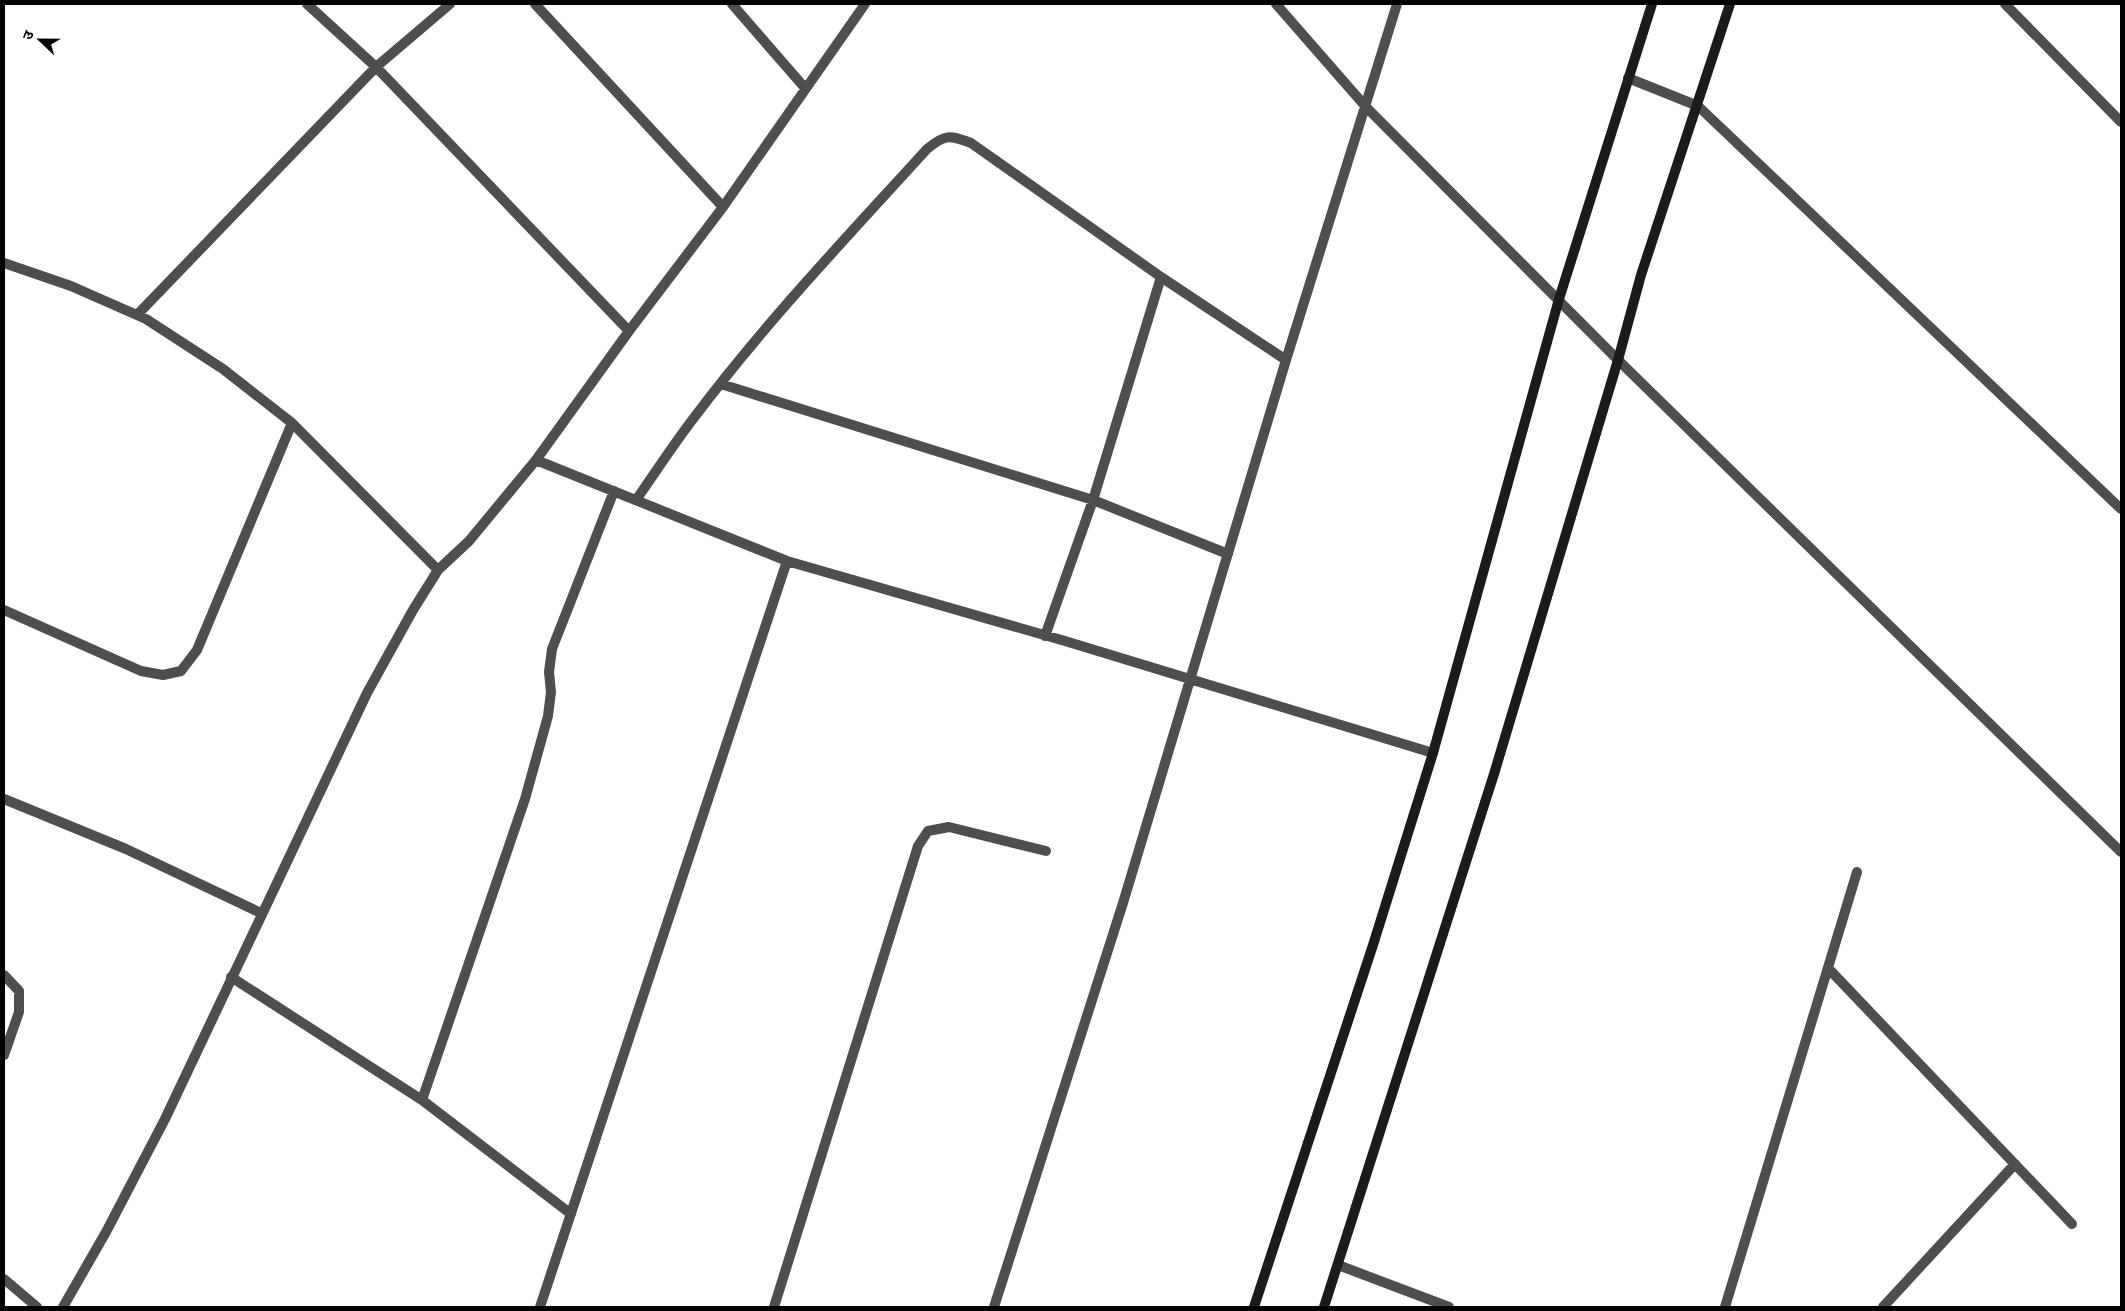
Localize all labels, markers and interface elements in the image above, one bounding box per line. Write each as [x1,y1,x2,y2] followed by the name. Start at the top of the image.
[15,15,65,65] north arrow
[19,28,37,42] text: उ

